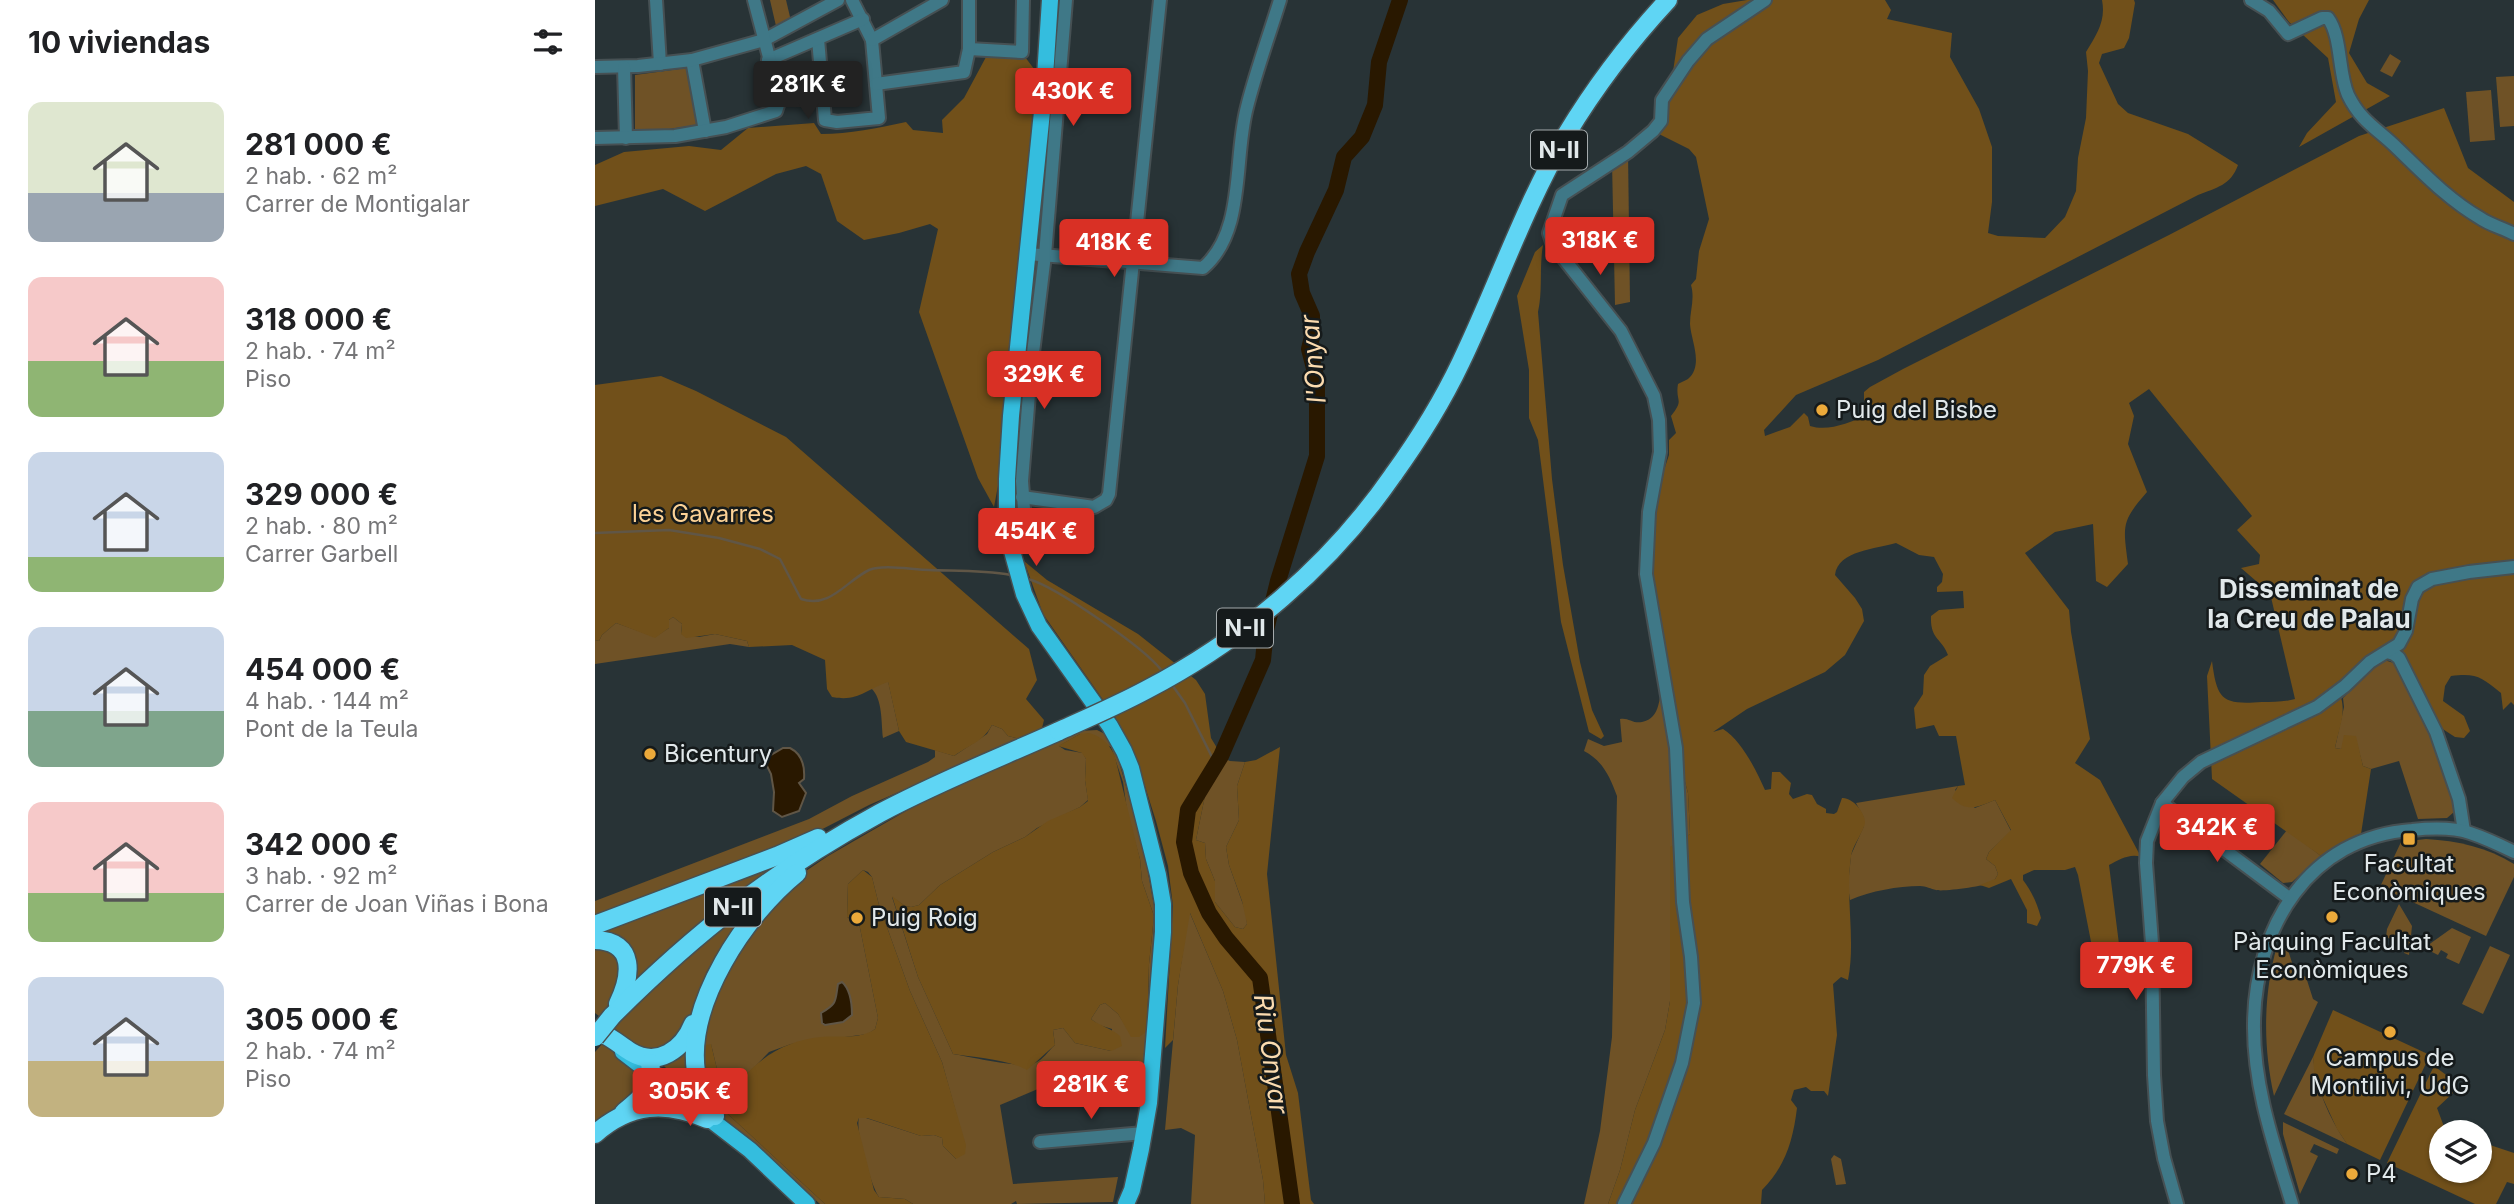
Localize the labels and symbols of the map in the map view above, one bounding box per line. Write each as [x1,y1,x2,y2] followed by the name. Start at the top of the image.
[751,61,865,121] pin: 281K €
[1016,68,1130,128] pin: 430K €
[1531,130,1587,169] road number: N-II
[1543,218,1657,277] pin: 318K €
[1057,219,1171,279] pin: 418K €
[1293,312,1332,405] water label: l'Onyar
[987,352,1101,411] pin: 329K €
[1836,395,1997,424] place label: Puig del Bisbe
[1814,402,1830,418] marker: Puig del Bisbe
[632,499,774,528] park label: les Gavarres
[979,508,1093,568] pin: 454K €
[2207,573,2411,634] district label: Disseminat de la Creu de Palau
[1217,608,1273,648] road number: N-II
[664,739,772,768] place label: Bicentury
[642,746,658,762] marker: Bicentury
[2160,804,2274,864] pin: 342K €
[2401,831,2417,847] marker: Facultat Econòmiques
[2332,849,2486,906] place label: Facultat Econòmiques
[705,888,761,926] road number: N-II
[871,903,978,932] place label: Puig Roig
[2324,909,2340,925] marker: Pàrquing Facultat Econòmiques
[849,910,865,926] marker: Puig Roig
[2233,927,2431,984] place label: Pàrquing Facultat Econòmiques
[2079,942,2193,1002] pin: 779K €
[1248,992,1295,1117] water label: Riu Onyar
[2382,1024,2398,1040] marker: Campus de Montilivi, UdG
[2311,1043,2469,1100] place label: Campus de Montilivi, UdG
[1034,1062,1148,1121] pin: 281K €
[633,1068,747,1128] pin: 305K €
[2366,1159,2397,1188] place label: P4
[2344,1166,2360,1182] marker: P4

